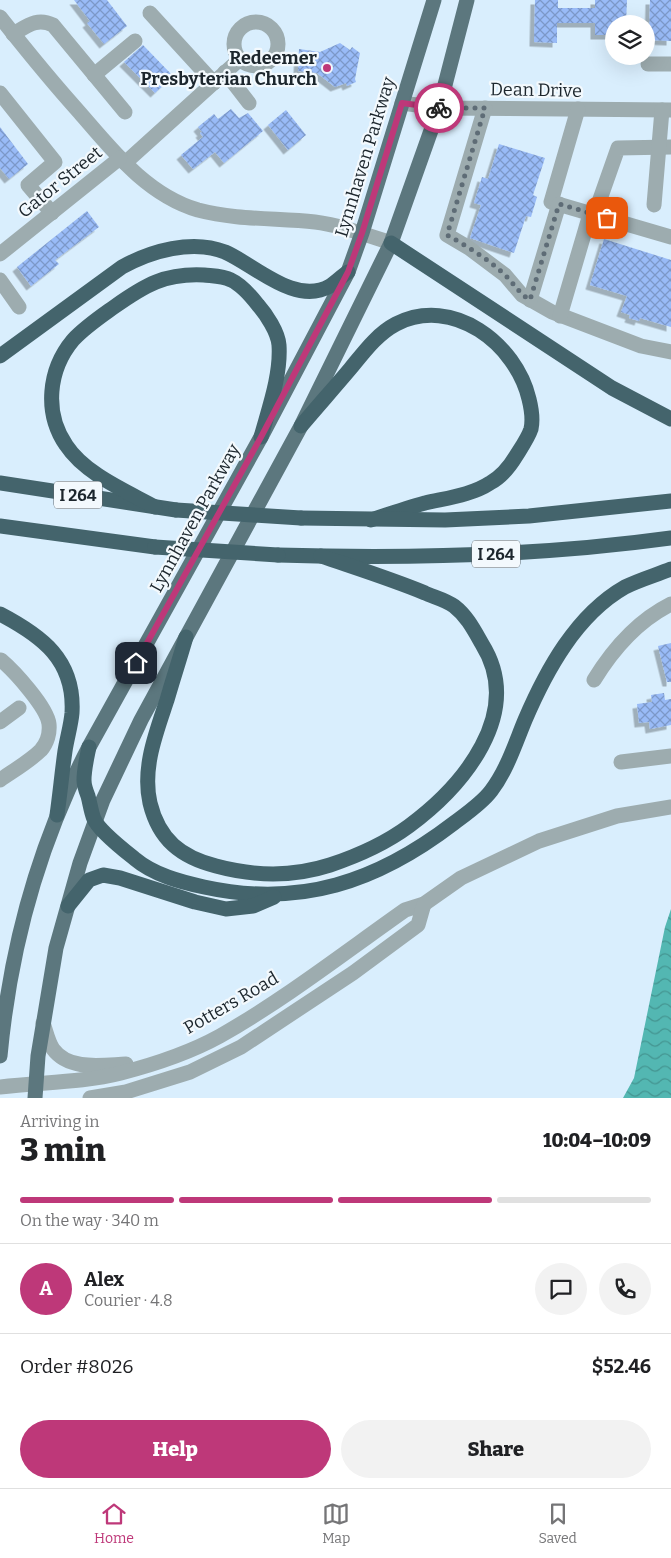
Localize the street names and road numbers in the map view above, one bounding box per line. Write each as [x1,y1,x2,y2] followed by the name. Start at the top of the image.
[330,74,400,240] street label: Lynnhaven Parkway
[490,78,582,102] street label: Dean Drive
[13,141,107,223] street label: Gator Street
[145,439,245,596] street label: Lynnhaven Parkway
[54,482,102,508] road number: I 264
[472,540,520,568] road number: I 264
[180,967,283,1039] street label: Potters Road

